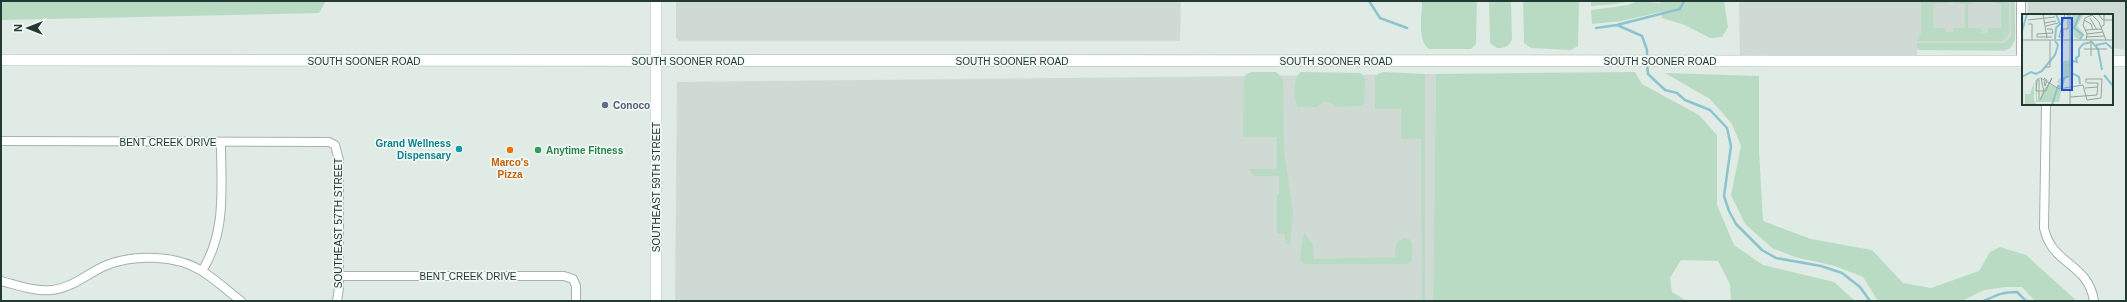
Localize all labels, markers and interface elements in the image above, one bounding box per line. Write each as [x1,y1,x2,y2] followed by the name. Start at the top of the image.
[8,8,48,48] north arrow
[2022,14,2113,105] inset map
[12,24,24,32] text: N
[308,56,420,67] street label: SOUTH SOONER ROAD
[632,56,744,67] street label: SOUTH SOONER ROAD
[956,56,1068,67] street label: SOUTH SOONER ROAD
[1280,56,1392,67] street label: SOUTH SOONER ROAD
[1604,56,1716,67] street label: SOUTH SOONER ROAD
[600,100,610,110] marker: Conoco
[613,100,650,111] place label: Conoco
[651,122,662,252] street label: SOUTHEAST 59TH STREET
[119,137,217,148] street label: BENT CREEK DRIVE
[376,138,451,161] place label: Grand Wellness Dispensary
[454,144,464,154] marker: Grand Wellness Dispensary
[505,145,515,155] marker: Marco's Pizza
[533,145,543,155] marker: Anytime Fitness
[546,145,624,156] place label: Anytime Fitness
[491,157,529,180] place label: Marco's Pizza
[333,158,344,288] street label: SOUTHEAST 57TH STREET
[419,271,517,282] street label: BENT CREEK DRIVE

